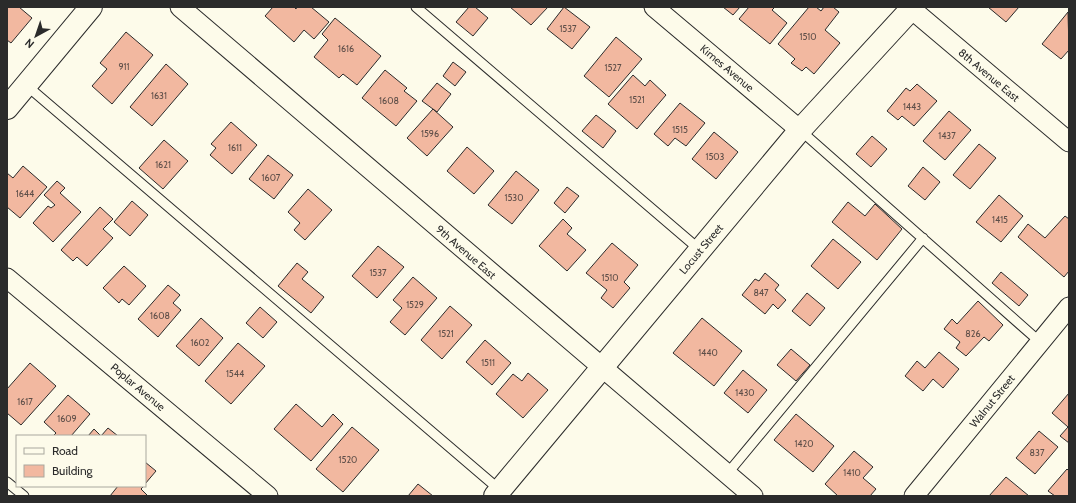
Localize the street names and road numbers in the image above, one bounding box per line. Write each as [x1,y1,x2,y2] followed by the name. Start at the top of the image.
[697,41,757,95] street label: Kimes Avenue
[955,45,1023,105] street label: 8th Avenue East
[676,221,726,277] street label: Locust Street
[433,222,499,282] street label: 9th Avenue East
[108,360,168,414] street label: Poplar Avenue
[966,371,1018,430] street label: Walnut Street

